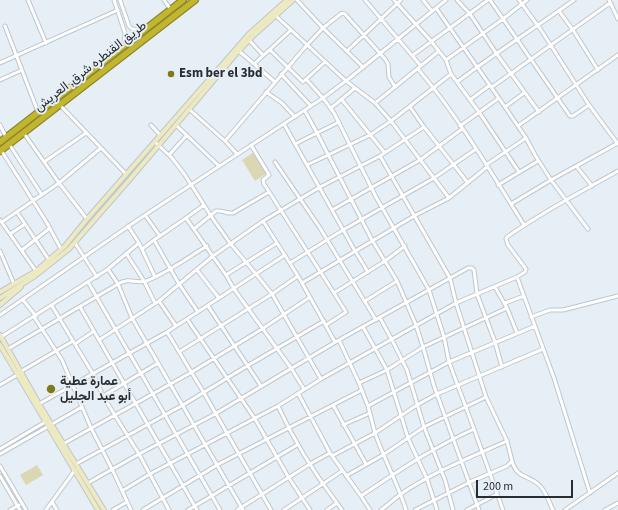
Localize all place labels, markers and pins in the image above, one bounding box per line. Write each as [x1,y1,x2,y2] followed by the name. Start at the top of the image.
[179,66,262,82] place label: Esm ber el 3bd
[166,69,176,79] marker: Esm ber el 3bd
[60,374,131,405] place label: عمارة عطية أبو عبد الجليل
[45,383,57,395] marker: عمارة عطية أبو عبد الجليل

